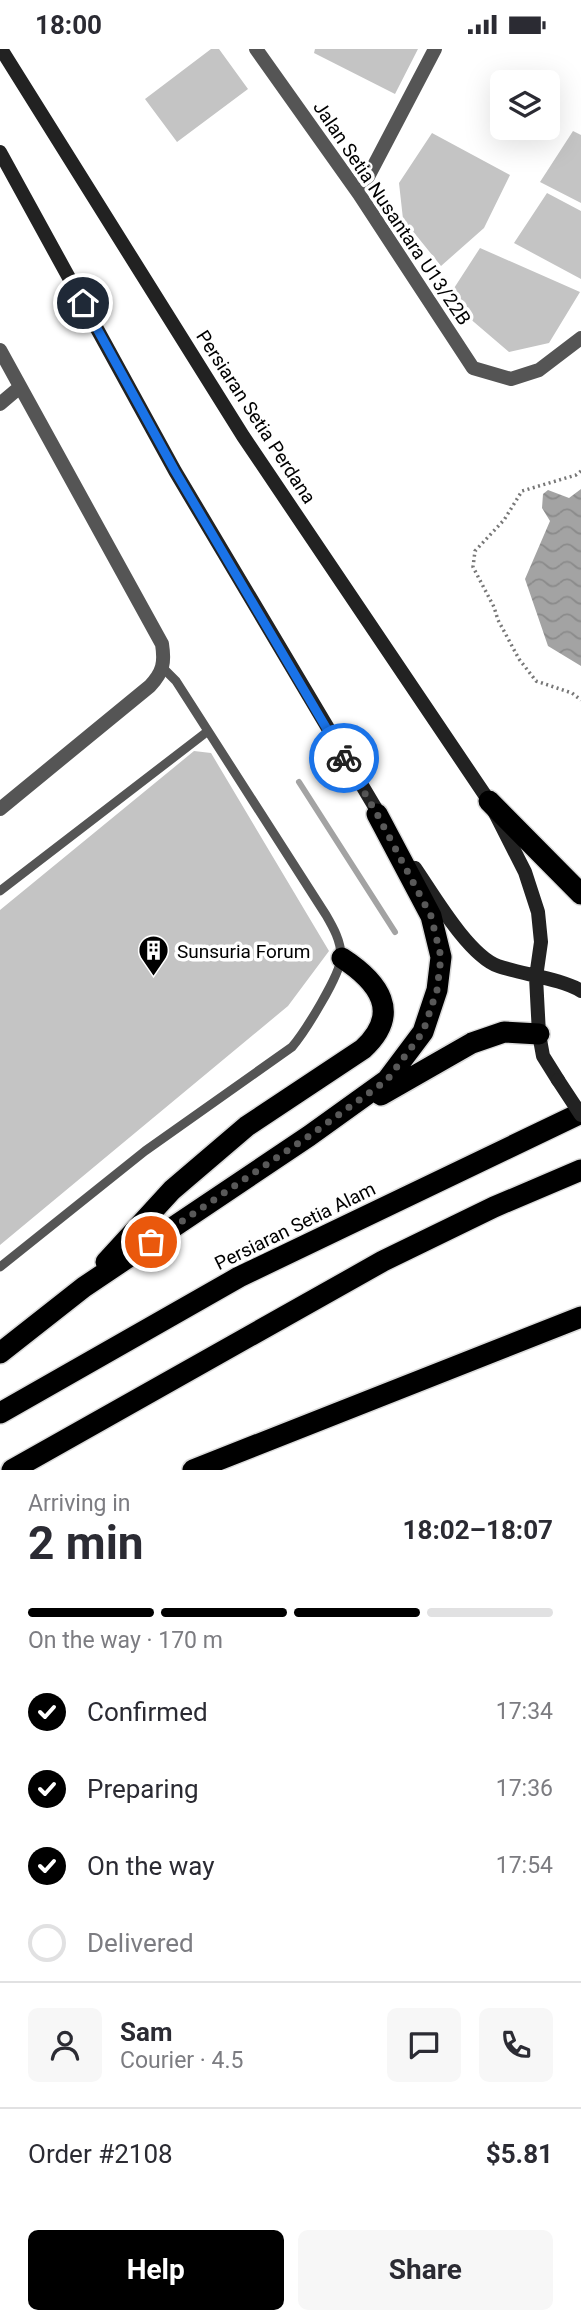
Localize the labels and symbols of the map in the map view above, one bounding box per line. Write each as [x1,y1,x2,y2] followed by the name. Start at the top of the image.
[308,97,476,329] street label: Jalan Setia Nusantara U13/22B
[53,273,113,333] pin
[191,326,321,508] street label: Persiaran Setia Perdana
[309,723,379,793] courier
[137,934,171,978] building icon: Sunsuria Forum
[177,940,310,963] place label: Sunsuria Forum
[211,1177,379,1275] street label: Persiaran Setia Alam
[121,1212,181,1272] pin

